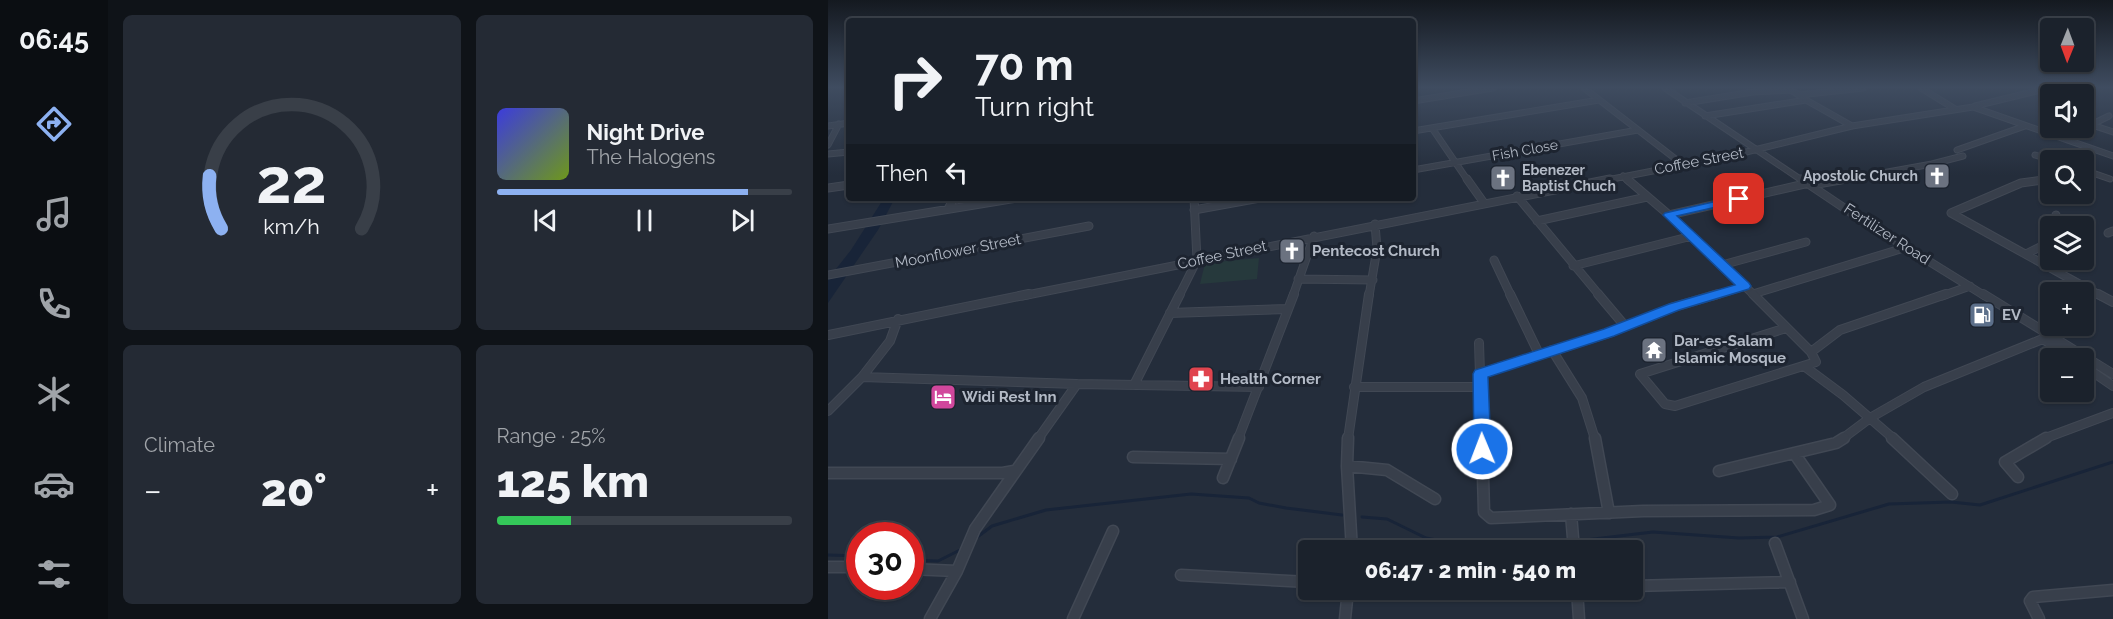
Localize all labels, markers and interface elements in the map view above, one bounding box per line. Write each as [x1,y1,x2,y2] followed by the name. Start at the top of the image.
[2040,18,2094,72] north arrow
[2040,18,2094,402] map controls
[19,24,89,55] text: 06:45
[975,41,1074,90] text: 70 m
[876,42,954,120] icon: right
[2040,84,2094,138] button: sound
[975,91,1094,122] text: Turn right
[33,103,75,145] icon: directions
[587,119,705,145] text: Night Drive
[1491,136,1559,164] street label: Fish Close
[1653,144,1745,178] street label: Coffee Street
[257,145,327,219] text: 22
[587,145,716,169] text: The Halogens
[2040,150,2094,204] button: search
[940,156,973,189] icon: left
[876,160,928,186] text: Then
[1922,161,1952,191] church icon: Apostolic Church
[1522,162,1616,194] place label: Ebenezer Baptist Chuch
[1488,163,1518,193] church icon: Ebenezer Baptist Chuch
[1803,168,1918,184] place label: Apostolic Church
[1713,173,1764,224] pin
[1722,182,1755,215] icon: arrive
[33,193,75,235] icon: music
[1841,200,1933,268] street label: Fertilizer Road
[529,204,562,237] icon: previous
[628,204,661,237] icon: pause
[726,204,759,237] icon: next
[263,215,320,240] text: km/h
[2040,216,2094,270] button: layers
[893,230,1023,272] street label: Moonflower Street
[1277,236,1307,266] church icon: Pentecost Church
[1176,237,1268,273] street label: Coffee Street
[1312,242,1440,260] place label: Pentecost Church
[2040,282,2094,336] button: +
[33,283,75,325] icon: phone
[1967,300,1997,330] fuel station icon: EV
[2002,306,2022,324] place label: EV
[1674,332,1786,367] place label: Dar-es-Salam Islamic Mosque
[1639,335,1669,365] temple icon: Dar-es-Salam Islamic Mosque
[2040,348,2094,402] button: −
[1186,364,1216,394] pharmacy icon: Health Corner
[1220,370,1321,388] place label: Health Corner
[33,373,75,415] icon: climate
[928,382,958,412] hotel icon: Widi Rest Inn
[962,388,1057,406] place label: Widi Rest Inn
[1450,417,1514,481] position arrow
[497,424,606,448] text: Range · 25%
[144,433,215,457] text: Climate
[497,455,649,508] text: 125 km
[33,463,75,505] icon: car
[261,464,327,517] text: 20°
[144,471,162,510] text: −
[426,471,440,510] text: +
[846,522,924,600] speed limit sign: 30
[33,553,75,595] icon: filters
[1365,557,1576,583] text: 06:47 · 2 min · 540 m

